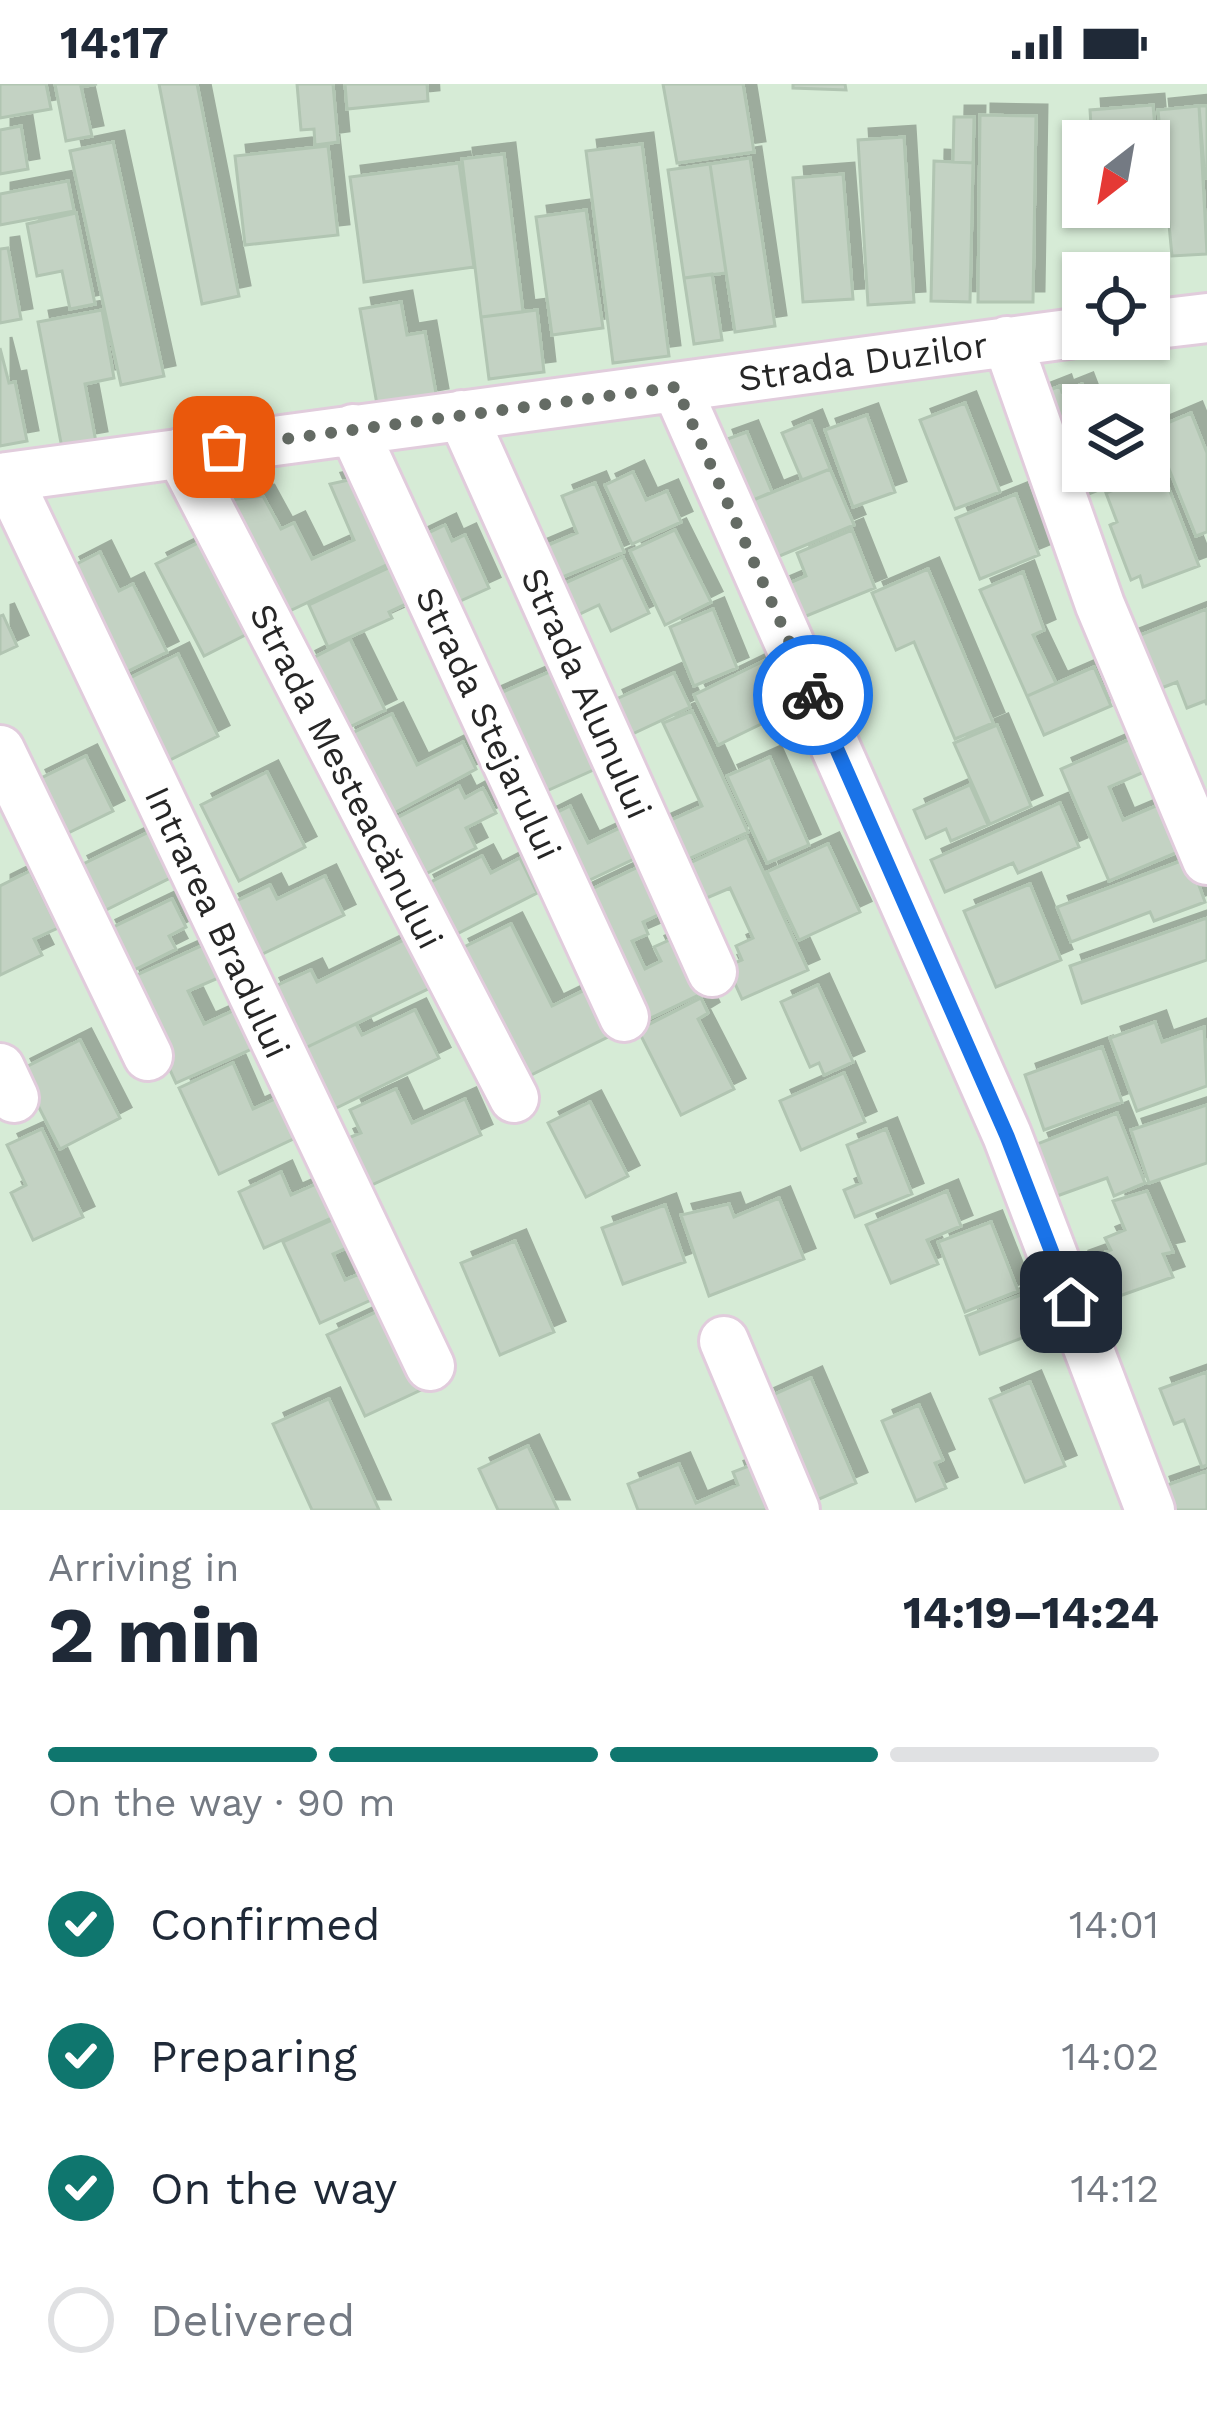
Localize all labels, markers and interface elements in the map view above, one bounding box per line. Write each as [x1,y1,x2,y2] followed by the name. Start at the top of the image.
[60,16,169,69] text: 14:17
[1062,120,1170,228] north arrow
[1062,120,1170,492] map controls
[1062,252,1170,360] button: locate
[736,324,991,400] street label: Strada Duzilor
[1062,384,1170,492] button: layers
[173,396,275,498] pin
[191,414,257,480] icon: bag
[512,562,660,825] street label: Strada Alunului
[407,581,570,866] street label: Strada Stejarului
[241,597,451,956] street label: Strada Mesteacănului
[753,635,873,755] courier
[780,662,846,728] icon: bike
[136,780,298,1065] street label: Intrarea Bradului
[1020,1251,1122,1353] pin
[1038,1269,1104,1335] icon: home
[48,1545,239,1590] text: Arriving in
[903,1586,1159,1639] text: 14:19–14:24
[48,1589,261,1681] text: 2 min
[48,1780,396,1825] text: On the way · 90 m
[48,1891,114,1957] icon: check
[150,1898,381,1951] text: Confirmed
[1069,1902,1159,1947] text: 14:01
[48,2023,114,2089] icon: check
[150,2030,357,2083] text: Preparing
[1061,2034,1159,2079] text: 14:02
[48,2155,114,2221] icon: check
[150,2162,397,2215] text: On the way
[1070,2166,1159,2211] text: 14:12
[150,2294,355,2347] text: Delivered

